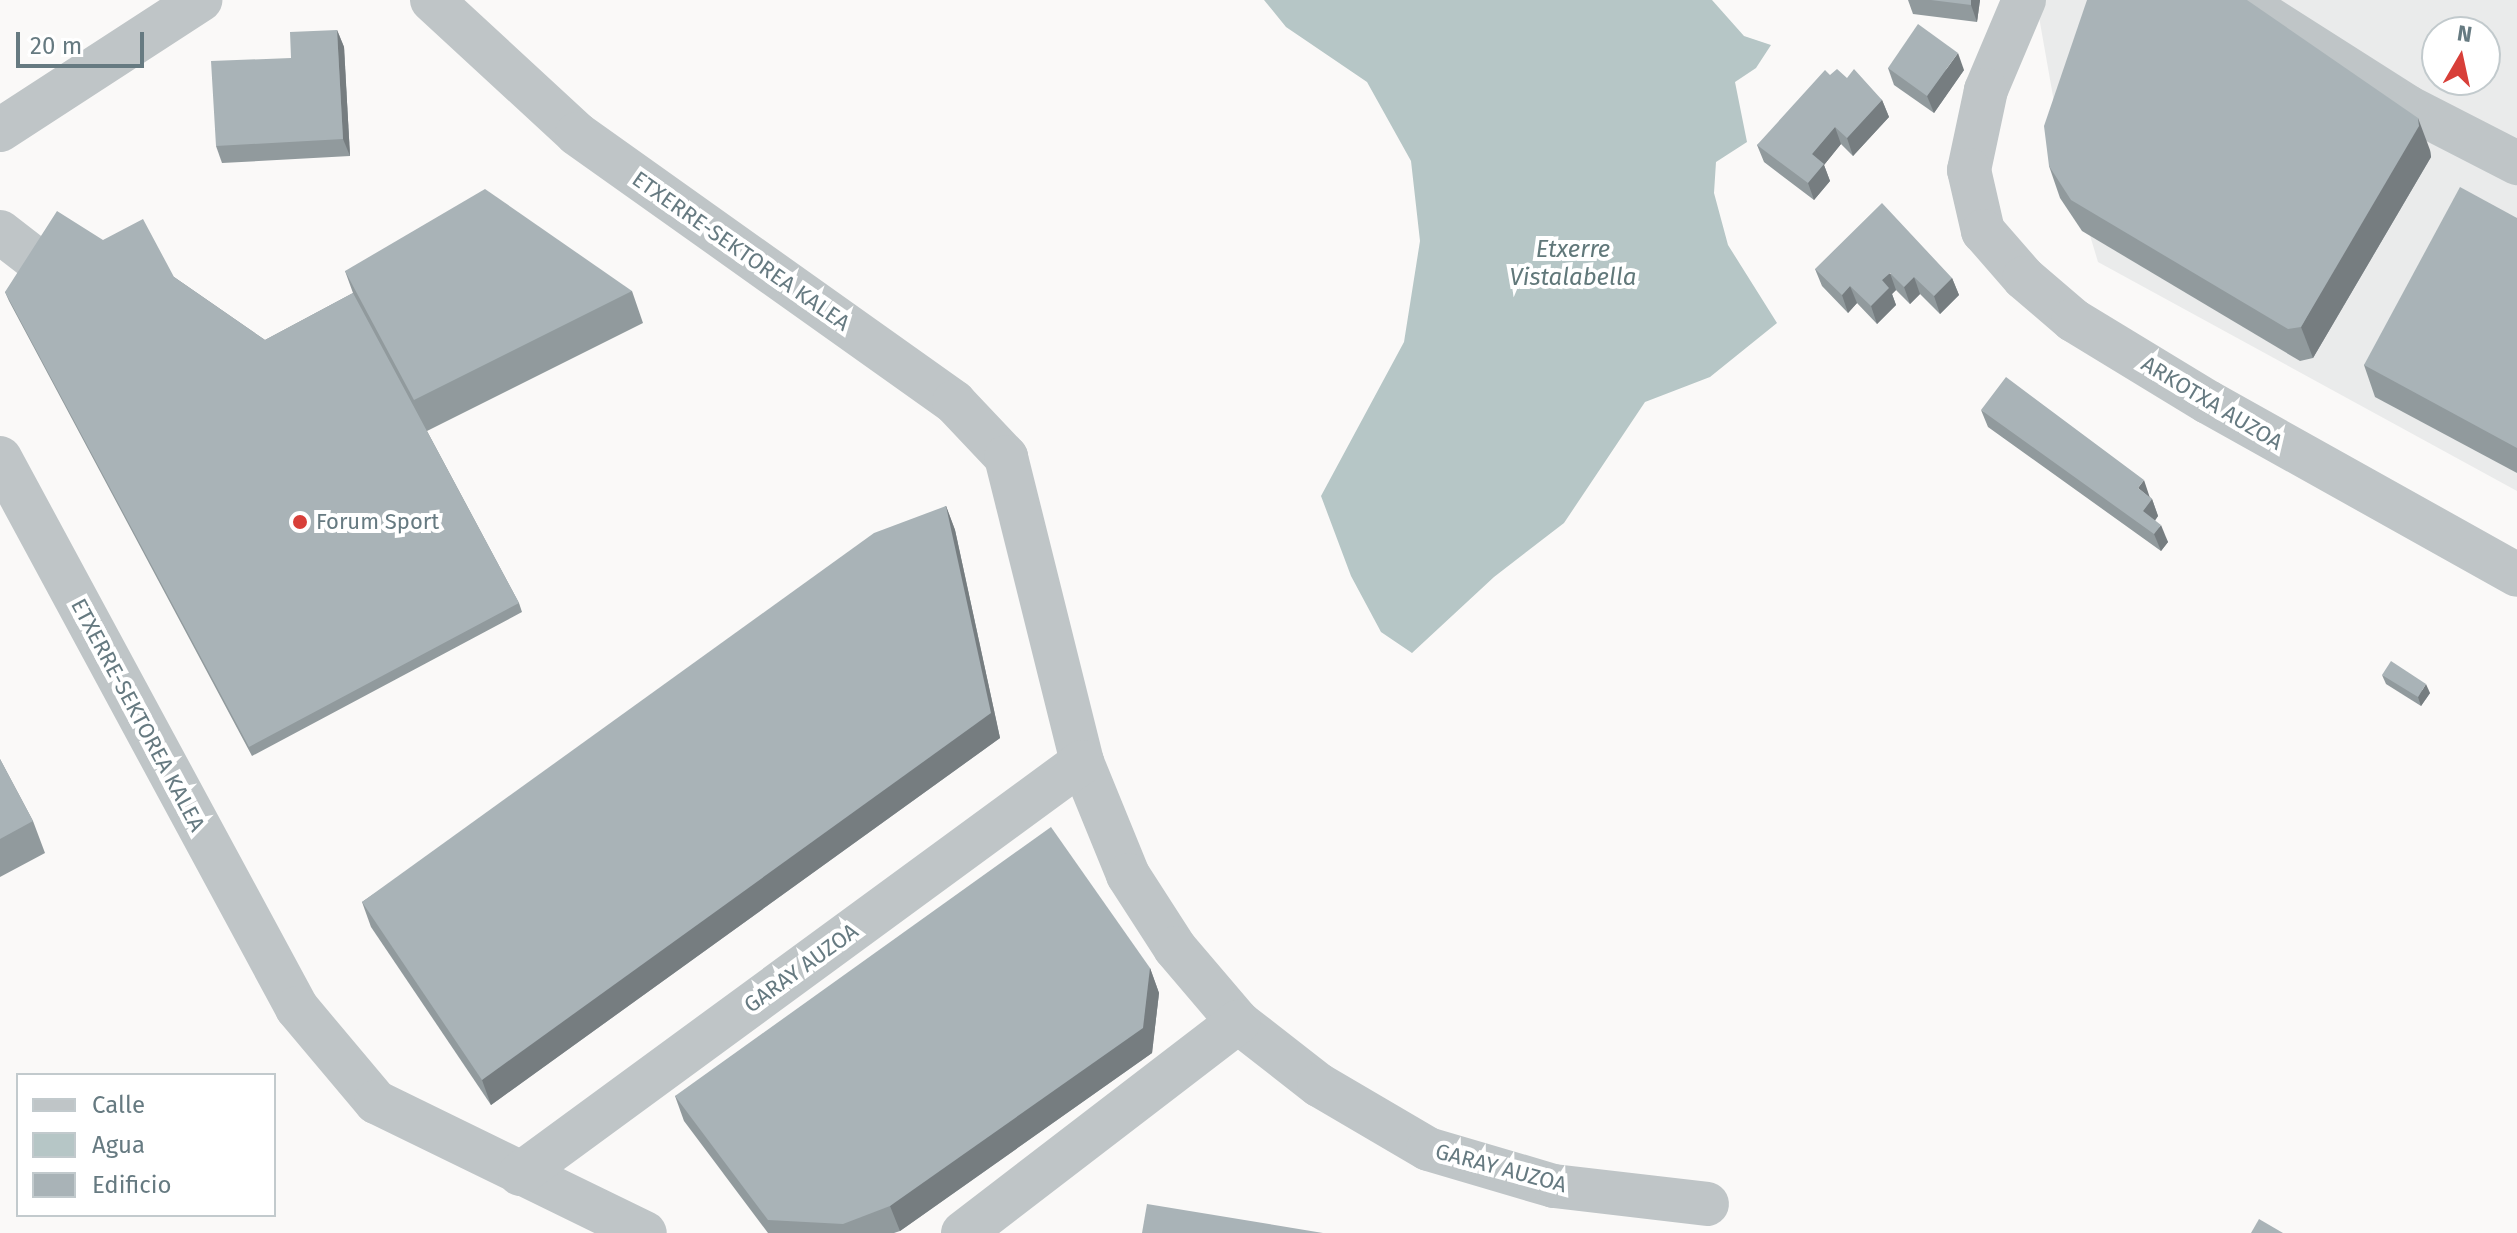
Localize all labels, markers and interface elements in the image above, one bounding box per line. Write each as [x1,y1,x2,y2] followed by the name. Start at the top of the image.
[20,16,148,66] scale bar
[2421,16,2501,96] north arrow
[2455,19,2474,48] text: N
[30,32,82,60] text: 20 m
[627,166,855,336] street label: ETXERRE-SEKTOREA KALEA
[1510,236,1636,292] water label: Etxerre Vistalabella
[2137,350,2287,456] street label: ARKOTXA AUZOA
[316,509,439,535] place label: Forum Sport
[291,513,309,531] marker: Forum Sport
[65,594,211,836] street label: ETXERRE-SEKTOREA KALEA
[739,918,863,1018] street label: GARAY AUZOA
[16,1073,276,1217] legend
[92,1091,145,1119] text: Calle
[92,1131,145,1159] text: Agua
[1433,1138,1569,1198] street label: GARAY AUZOA
[92,1171,172,1199] text: Edificio

